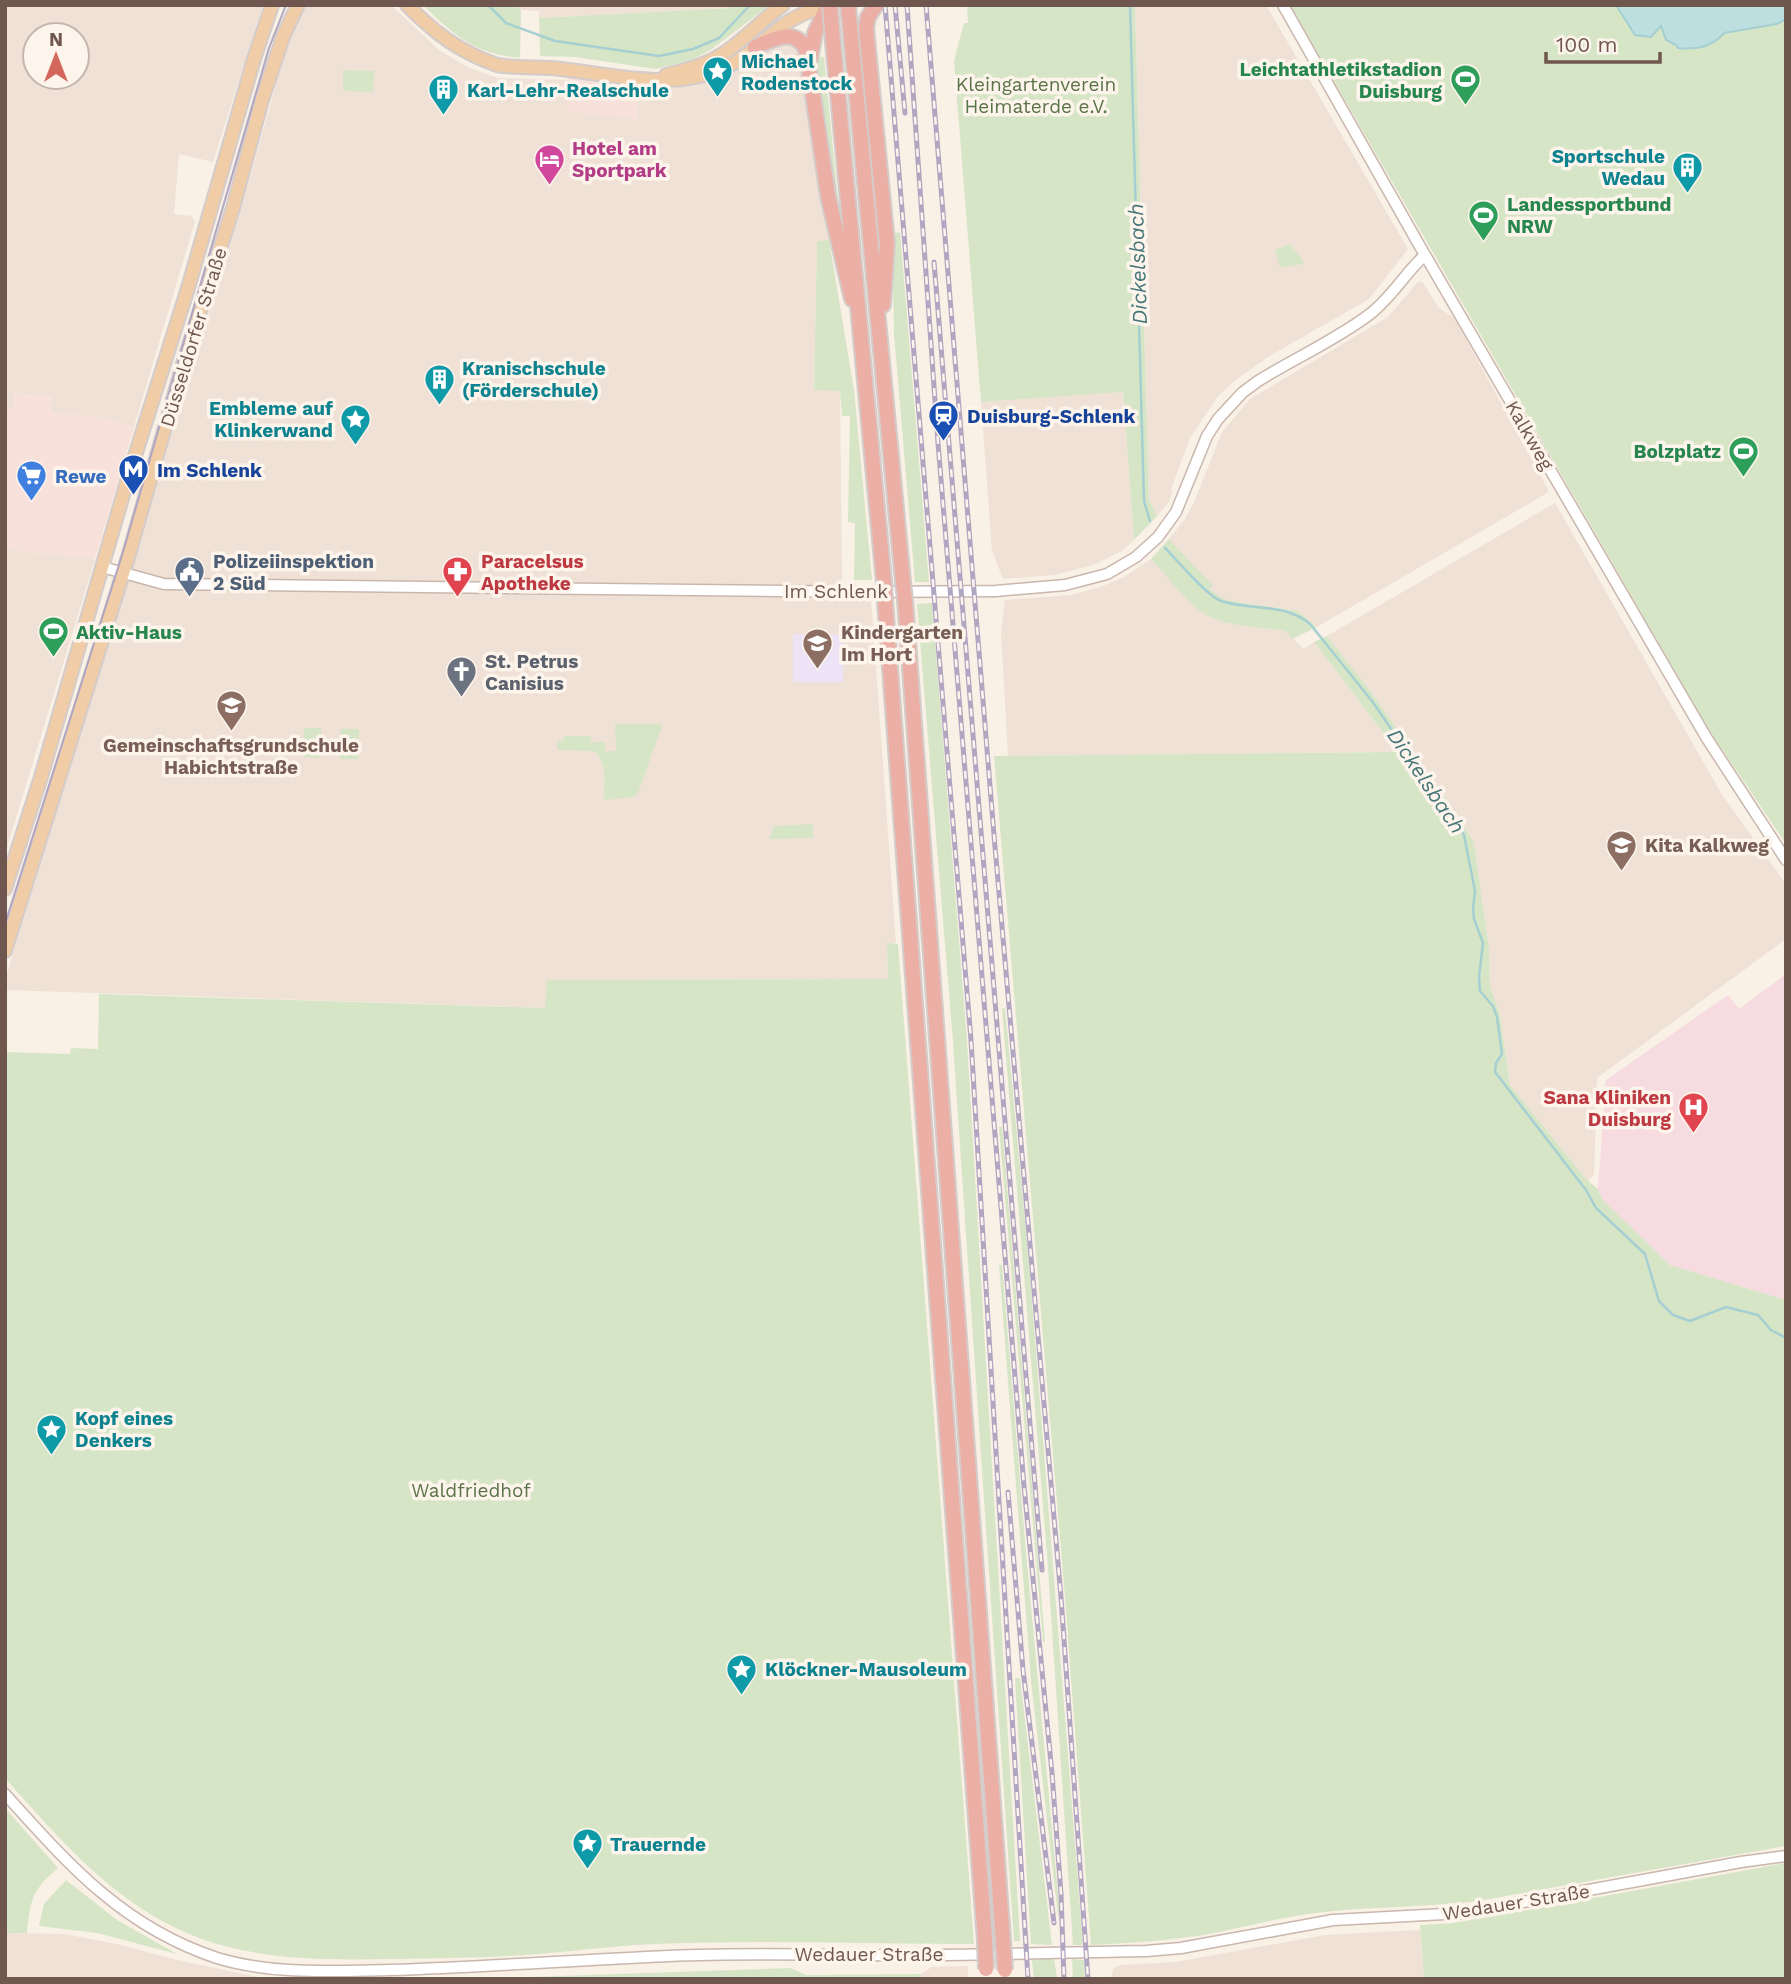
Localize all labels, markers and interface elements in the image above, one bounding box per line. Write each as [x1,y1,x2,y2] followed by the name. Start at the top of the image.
[21,21,91,91] north arrow
[1546,21,1660,65] scale bar
[49,28,63,51] text: N
[1556,32,1618,57] text: 100 m
[741,50,853,95] place label: Michael Rodenstock
[701,55,735,99] place icon: Michael Rodenstock
[1239,58,1442,103] place label: Leichtathletikstadion Duisburg
[1448,63,1482,107] sports icon: Leichtathletikstadion Duisburg
[427,73,461,117] building icon: Karl-Lehr-Realschule
[956,73,1116,118] park label: Kleingartenverein Heimaterde e.V.
[467,79,669,102] place label: Karl-Lehr-Realschule
[572,137,667,182] place label: Hotel am Sportpark
[532,142,566,186] hotel icon: Hotel am Sportpark
[1552,145,1665,190] place label: Sportschule Wedau
[1671,150,1705,194] building icon: Sportschule Wedau
[1507,193,1672,238] place label: Landessportbund NRW
[1467,198,1501,242] sports icon: Landessportbund NRW
[1123,203,1152,325] water label: Dickelsbach
[155,245,232,430] street label: Düsseldorfer Straße
[462,357,606,402] place label: Kranischschule (Förderschule)
[422,362,456,406] building icon: Kranischschule (Förderschule)
[209,397,333,442] place label: Embleme auf Klinkerwand
[1501,397,1559,475] street label: Kalkweg
[927,399,961,443] station icon: Duisburg-Schlenk
[339,402,373,446] place icon: Embleme auf Klinkerwand
[967,405,1136,428] place label: Duisburg-Schlenk
[1727,434,1761,478] sports icon: Bolzplatz
[1633,440,1721,463] place label: Bolzplatz
[117,453,151,497] metro station icon: Im Schlenk
[15,459,49,503] supermarket icon: Rewe
[157,459,262,482] place label: Im Schlenk
[55,465,107,488] place label: Rewe
[213,550,374,595] place label: Polizeiinspektion 2 Süd
[481,550,584,595] place label: Paracelsus Apotheke
[173,555,207,599] public building icon: Polizeiinspektion 2 Süd
[441,555,475,599] pharmacy icon: Paracelsus Apotheke
[784,580,888,603] street label: Im Schlenk
[36,615,70,659] sports icon: Aktiv-Haus
[76,621,182,644] place label: Aktiv-Haus
[841,621,963,666] place label: Kindergarten Im Hort
[801,626,835,670] school or university icon: Kindergarten Im Hort
[485,650,578,695] place label: St. Petrus Canisius
[445,655,479,699] church icon: St. Petrus Canisius
[214,689,248,733] school or university icon: Gemeinschaftsgrundschule Habichtstraße
[1382,723,1471,838] water label: Dickelsbach
[103,734,359,779] place label: Gemeinschaftsgrundschule Habichtstraße
[1605,828,1639,872] school or university icon: Kita Kalkweg
[1645,834,1769,857] place label: Kita Kalkweg
[1543,1086,1671,1131] place label: Sana Kliniken Duisburg
[1677,1091,1711,1135] hospital icon: Sana Kliniken Duisburg
[75,1407,173,1452] place label: Kopf eines Denkers
[35,1412,69,1456] place icon: Kopf eines Denkers
[411,1479,531,1502] park label: Waldfriedhof
[725,1652,759,1696] place icon: Klöckner-Mausoleum
[765,1658,967,1681] place label: Klöckner-Mausoleum
[570,1827,604,1871] place icon: Trauernde
[610,1833,706,1856] place label: Trauernde
[1441,1879,1591,1925] street label: Wedauer Straße
[795,1943,943,1966] street label: Wedauer Straße

